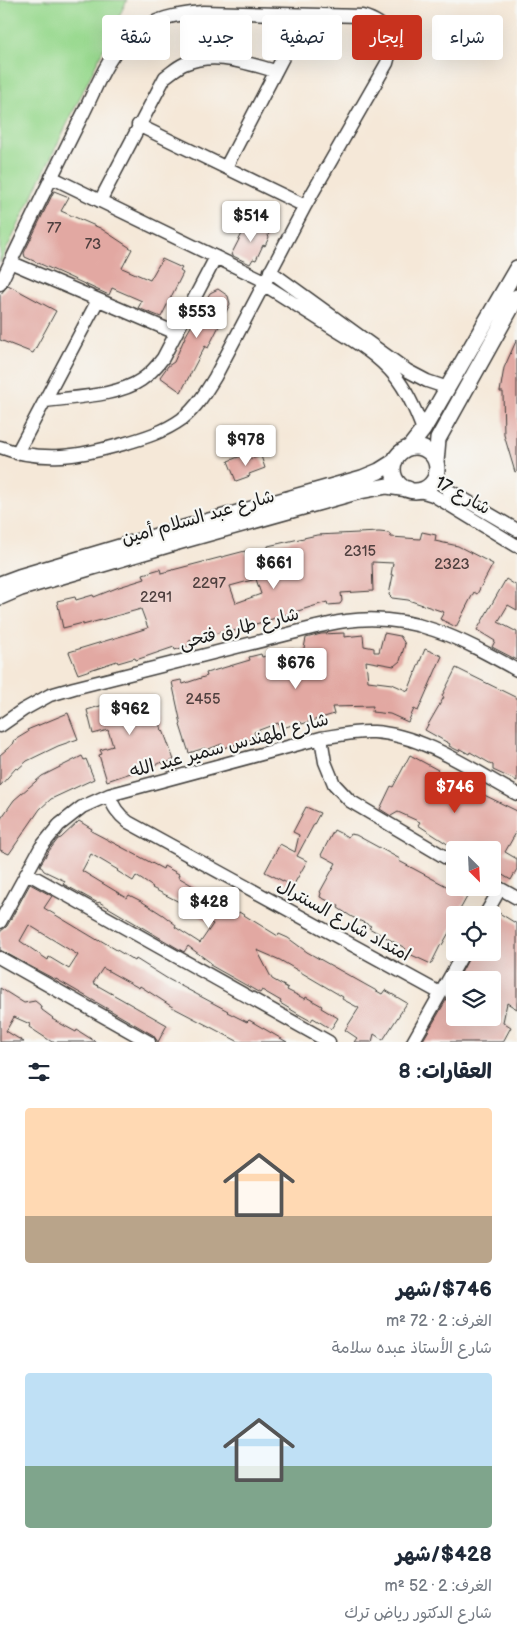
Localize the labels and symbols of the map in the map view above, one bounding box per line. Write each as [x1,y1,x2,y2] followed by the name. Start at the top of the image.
[221,200,281,243] pin: $514
[47,219,62,238] house number: 77
[85,235,101,254] house number: 73
[167,296,227,339] pin: $553
[216,424,276,467] pin: $978
[431,472,494,520] street label: شارع 17
[119,486,278,552] street label: شارع عبد السلام أمين
[344,542,376,561] house number: 2315
[244,548,304,590] pin: $661
[434,555,470,574] house number: 2323
[192,574,226,593] house number: 2297
[140,588,172,607] house number: 2291
[177,603,301,654] street label: شارع طارق فتحى
[266,648,326,690] pin: $676
[186,690,220,709] house number: 2455
[100,694,160,736] pin: $962
[127,709,331,783] street label: شارع المهندس سمير عبد الله
[425,772,485,814] pin: $746
[446,841,501,896] north arrow
[273,875,414,967] street label: امتداد شارع السنترال
[179,886,239,929] pin: $428

